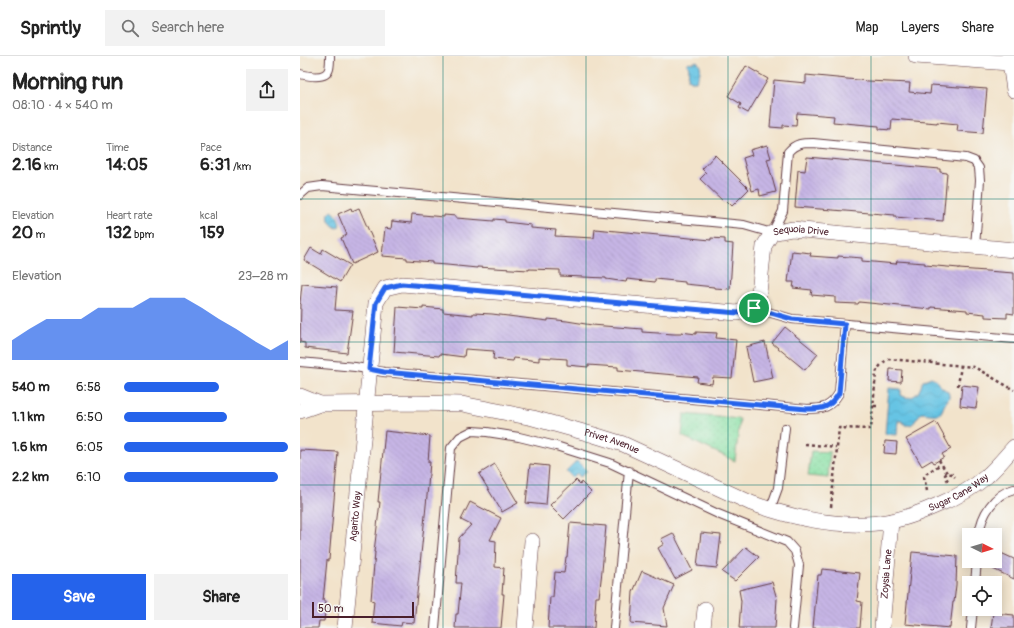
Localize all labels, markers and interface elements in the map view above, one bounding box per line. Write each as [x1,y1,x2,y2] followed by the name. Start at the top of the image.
[105,10,385,46] search box
[20,16,81,40] text: Sprintly
[119,17,141,39] icon: search
[151,18,224,37] text: Search here
[856,19,879,36] text: Map
[901,19,939,36] text: Layers
[961,19,994,36] text: Share
[12,68,123,96] text: Morning run
[246,69,288,111] button: share
[12,97,113,113] text: 08:10 · 4 × 540 m
[12,141,52,154] text: Distance
[106,141,129,154] text: Time
[200,141,222,154] text: Pace
[12,154,42,175] text: 2.16
[106,154,148,175] text: 14:05
[200,154,231,175] text: 6:31
[42,160,59,173] text: km
[231,160,251,173] text: /km
[12,209,54,222] text: Elevation
[106,209,152,222] text: Heart rate
[200,209,218,222] text: kcal
[12,222,33,243] text: 20
[106,222,132,243] text: 132
[200,222,225,243] text: 159
[772,223,829,239] street label: Sequoia Drive
[33,228,45,241] text: m
[132,228,154,241] text: bpm
[12,268,62,284] text: Elevation
[238,268,288,284] text: 23–28 m
[737,291,771,325] pin
[743,297,765,319] icon: arrive
[12,379,50,395] text: 540 m
[76,379,101,395] text: 6:58
[12,409,45,425] text: 1.1 km
[76,409,103,425] text: 6:50
[583,427,641,457] street label: Privet Avenue
[12,439,47,455] text: 1.6 km
[76,439,103,455] text: 6:05
[12,469,49,485] text: 2.2 km
[76,469,101,485] text: 6:10
[927,471,992,514] street label: Sugar Cane Way
[347,490,364,542] street label: Agarito Way
[962,528,1002,568] north arrow
[962,528,1002,616] map controls
[878,549,895,599] street label: Zoysia Lane
[12,574,146,620] button: Save
[154,574,288,620] button: Share
[962,576,1002,616] button: locate
[312,600,414,619] scale bar
[318,602,344,615] text: 50 m

